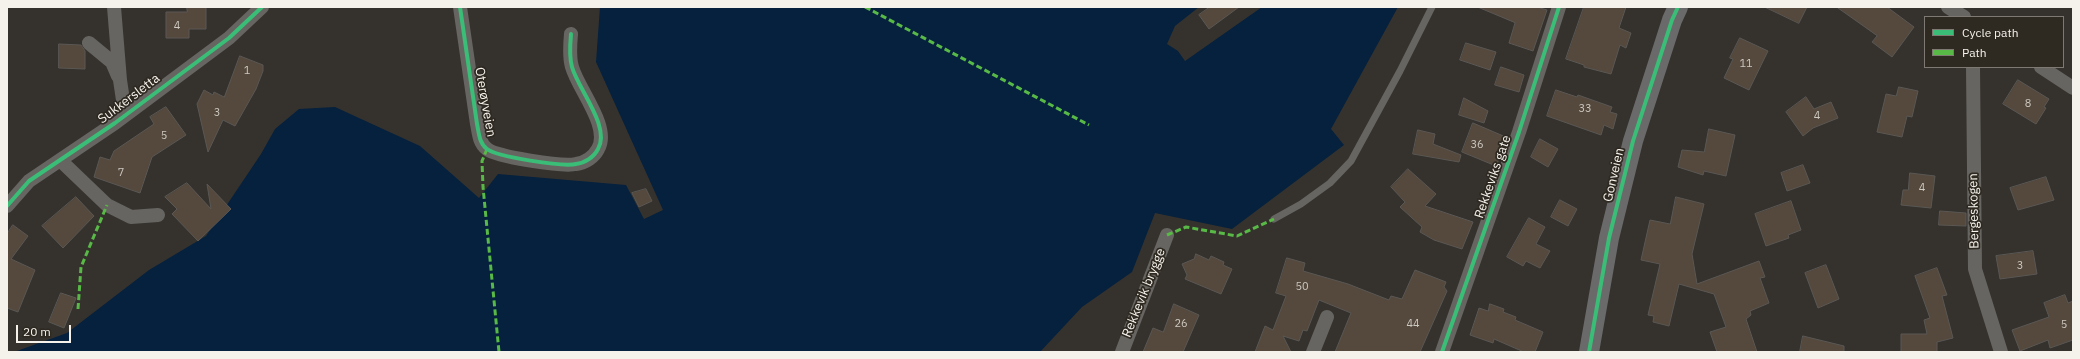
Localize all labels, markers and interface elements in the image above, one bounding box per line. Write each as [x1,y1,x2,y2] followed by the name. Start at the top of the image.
[1924,16,2064,68] legend
[174,19,180,33] house number: 4
[1962,25,2019,40] text: Cycle path
[1962,45,1987,60] text: Path
[1739,57,1753,71] house number: 11
[244,64,250,78] house number: 1
[471,66,499,138] street label: Oterøyveien
[95,71,163,127] street label: Sukkersletta
[2025,97,2031,111] house number: 8
[1578,102,1592,116] house number: 33
[214,106,220,120] house number: 3
[1814,109,1820,123] house number: 4
[161,129,167,143] house number: 5
[1471,133,1515,221] street label: Rekkeviks gate
[1470,138,1484,152] house number: 36
[1600,147,1628,203] street label: Gonveien
[118,166,124,180] house number: 7
[1966,173,1982,249] street label: Bergeskogen
[1919,181,1925,195] house number: 4
[1119,246,1169,340] street label: Rekkevik brygge
[2017,259,2023,273] house number: 3
[1295,280,1309,294] house number: 50
[18,317,73,343] scale bar
[1174,317,1188,331] house number: 26
[1406,317,1420,331] house number: 44
[2061,318,2067,332] house number: 5
[23,324,51,339] text: 20 m

